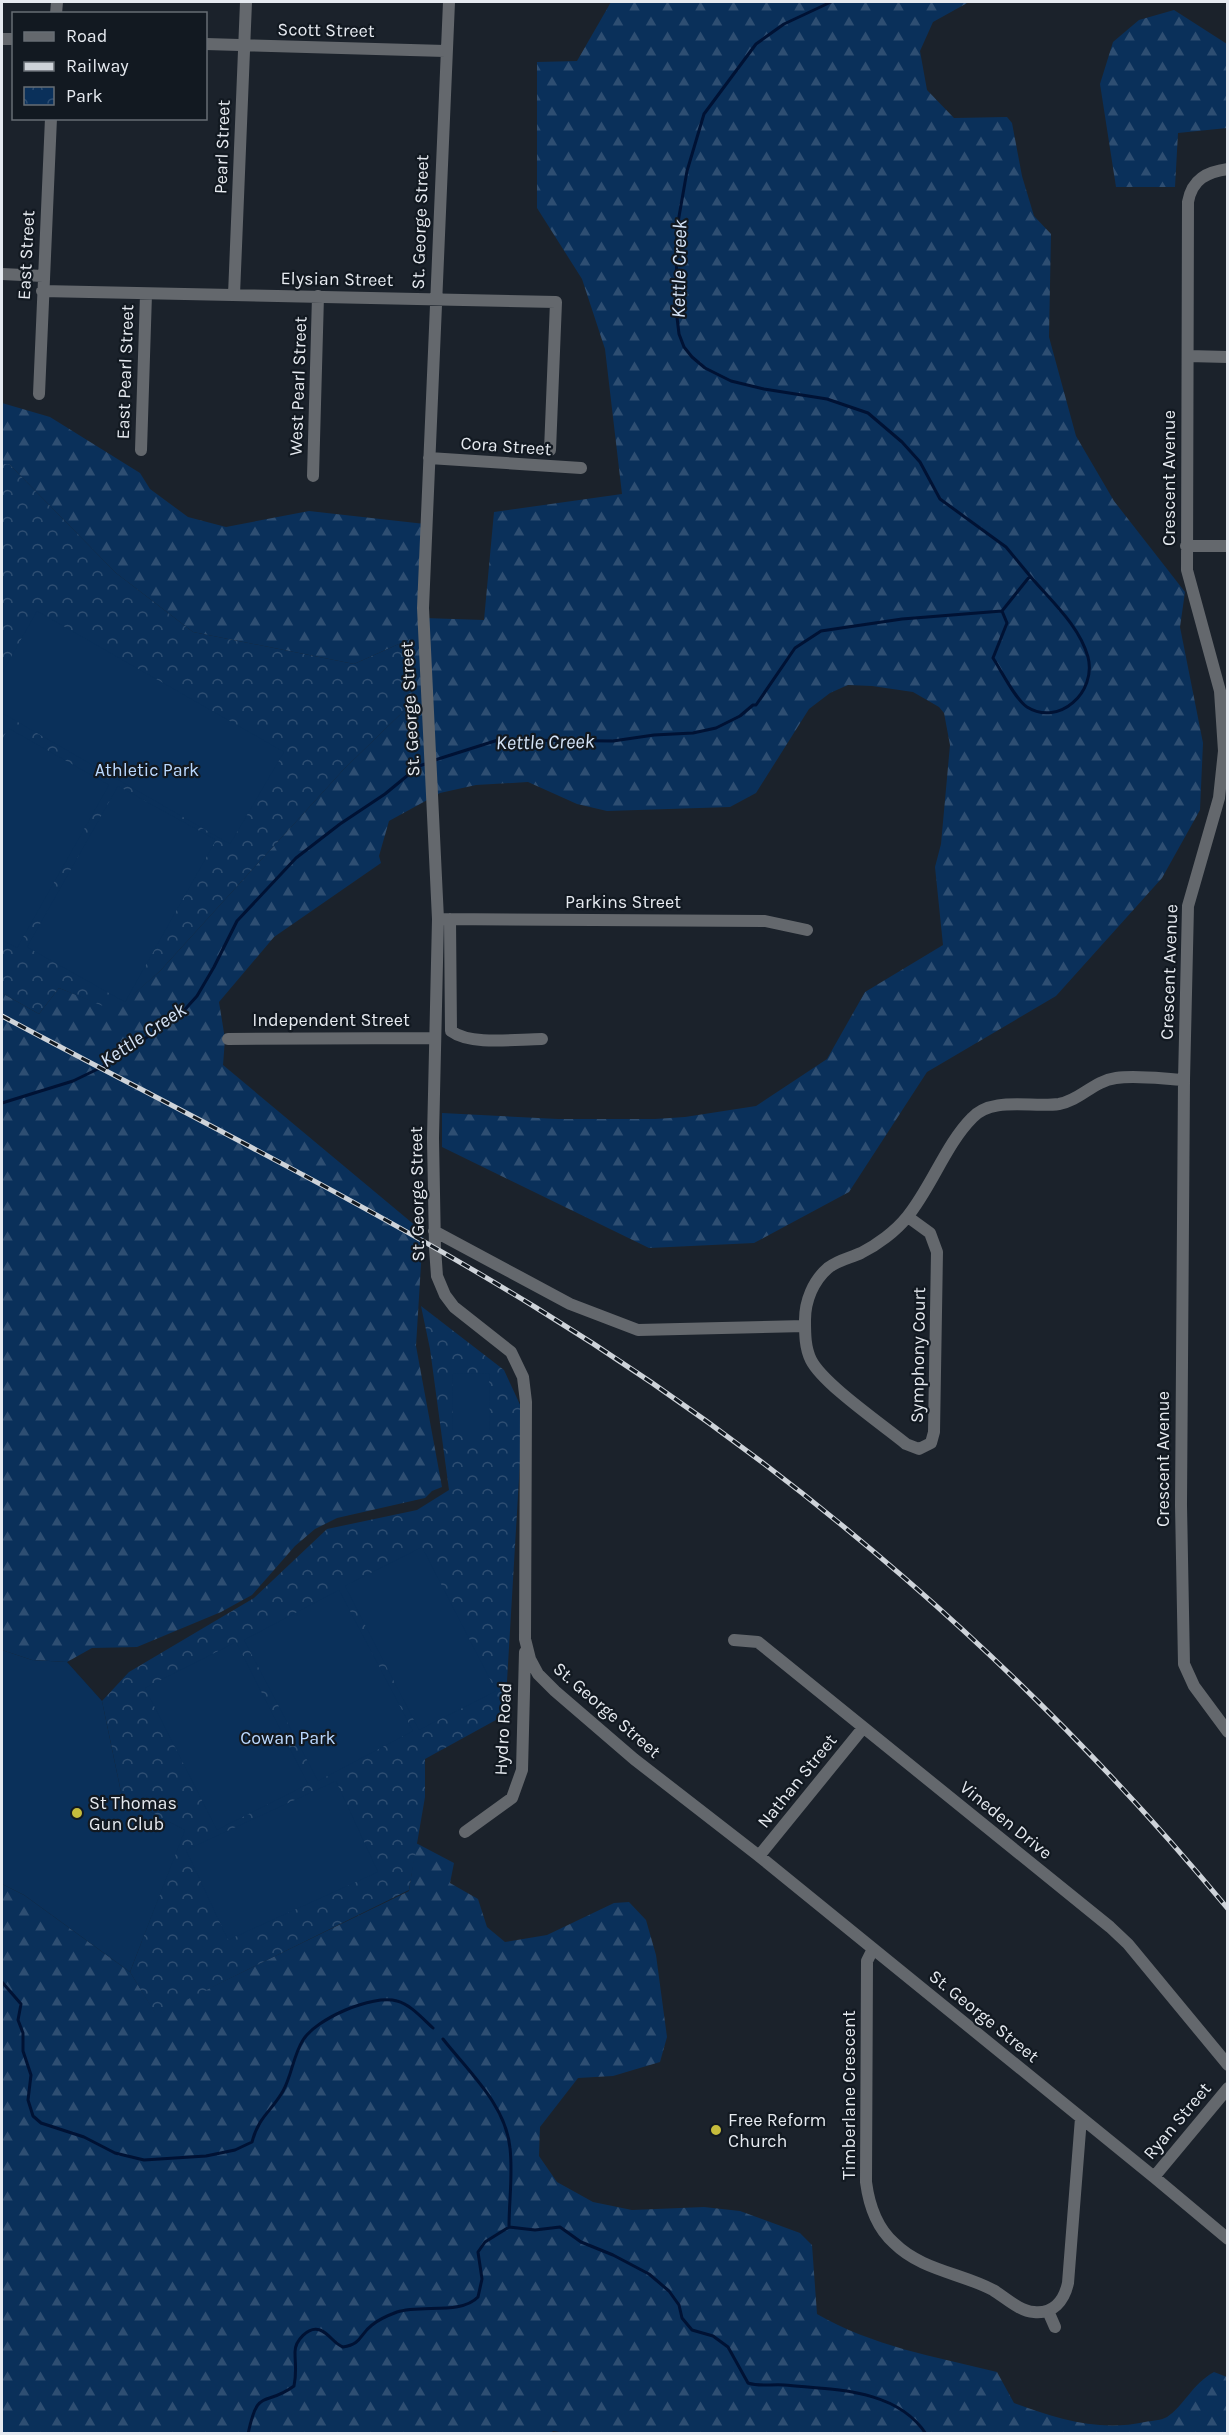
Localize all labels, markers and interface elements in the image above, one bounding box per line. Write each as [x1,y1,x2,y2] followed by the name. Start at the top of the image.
[12,12,207,120] legend
[277,18,375,42] street label: Scott Street
[66,25,107,47] text: Road
[66,55,129,77] text: Railway
[66,85,103,107] text: Park
[209,99,235,195] street label: Pearl Street
[407,154,433,290] street label: St. George Street
[13,209,39,300] street label: East Street
[667,219,691,319] water label: Kettle Creek
[280,267,394,291] street label: Elysian Street
[112,304,138,440] street label: East Pearl Street
[285,316,311,456] street label: West Pearl Street
[1158,410,1180,546] street label: Crescent Avenue
[460,432,552,460] street label: Cora Street
[395,641,425,777] street label: St. George Street
[495,730,595,754] water label: Kettle Creek
[95,759,199,781] park label: Athletic Park
[565,891,681,913] street label: Parkins Street
[1156,904,1182,1040] street label: Crescent Avenue
[96,997,191,1072] water label: Kettle Creek
[252,1009,410,1031] street label: Independent Street
[405,1126,429,1262] street label: St. George Street
[906,1287,930,1423] street label: Symphony Court
[1152,1391,1174,1527] street label: Crescent Avenue
[549,1657,665,1763] street label: St. George Street
[490,1682,516,1776] street label: Hydro Road
[240,1727,336,1749] park label: Cowan Park
[752,1729,842,1832] street label: Nathan Street
[955,1776,1057,1864] street label: Vineden Drive
[89,1792,177,1835] place label: St Thomas Gun Club
[70,1806,84,1820] marker: St Thomas Gun Club
[925,1965,1044,2067] street label: St. George Street
[838,2010,860,2180] street label: Timberlane Crescent
[1138,2078,1216,2164] street label: Ryan Street
[728,2109,826,2152] place label: Free Reform Church
[709,2123,723,2137] marker: Free Reform Church

